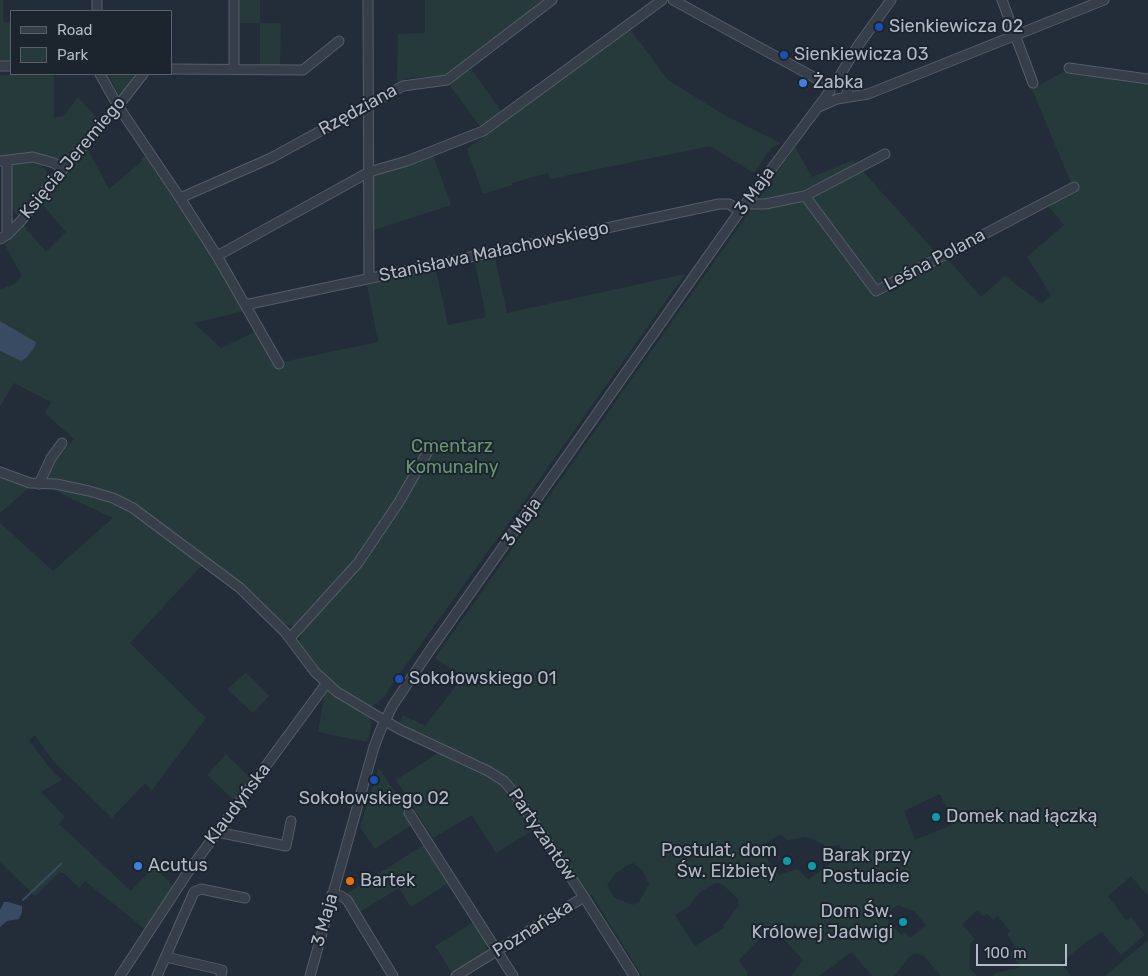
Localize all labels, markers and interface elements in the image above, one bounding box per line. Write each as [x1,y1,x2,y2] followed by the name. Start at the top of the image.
[10,10,172,75] legend
[889,16,1023,38] place label: Sienkiewicza 02
[57,21,93,39] text: Road
[873,21,885,33] marker: Sienkiewicza 02
[794,44,928,66] place label: Sienkiewicza 03
[57,46,88,64] text: Park
[778,49,790,61] marker: Sienkiewicza 03
[813,72,863,94] place label: Żabka
[797,77,809,89] marker: Żabka
[315,80,401,140] street label: Rzędziana
[16,93,130,223] street label: Księcia Jeremiego
[730,163,780,219] street label: 3 Maja
[377,217,611,287] street label: Stanisława Małachowskiego
[881,224,989,296] street label: Leśna Polana
[405,436,499,478] park label: Cmentarz Komunalny
[498,494,546,550] street label: 3 Maja
[409,668,556,690] place label: Sokołowskiego 01
[393,673,405,685] marker: Sokołowskiego 01
[201,759,275,849] street label: Klaudyńska
[368,774,380,786] marker: Sokołowskiego 02
[503,785,581,885] street label: Partyzantów
[299,788,449,810] place label: Sokołowskiego 02
[946,806,1098,828] place label: Domek nad łączką
[930,811,942,823] marker: Domek nad łączką
[661,840,777,882] place label: Postulat, dom Św. Elżbiety
[822,845,911,888] place label: Barak przy Postulacie
[148,855,208,877] place label: Acutus
[781,855,793,867] marker: Postulat, dom Św. Elżbiety
[132,860,144,872] marker: Acutus
[806,860,818,872] marker: Barak przy Postulacie
[360,870,415,892] place label: Bartek
[344,875,356,887] marker: Bartek
[307,891,343,949] street label: 3 Maja
[489,896,577,962] street label: Poznańska
[752,901,893,944] place label: Dom Św. Królowej Jadwigi
[897,916,909,928] marker: Dom Św. Królowej Jadwigi
[978,934,1069,966] scale bar
[984,944,1026,962] text: 100 m

